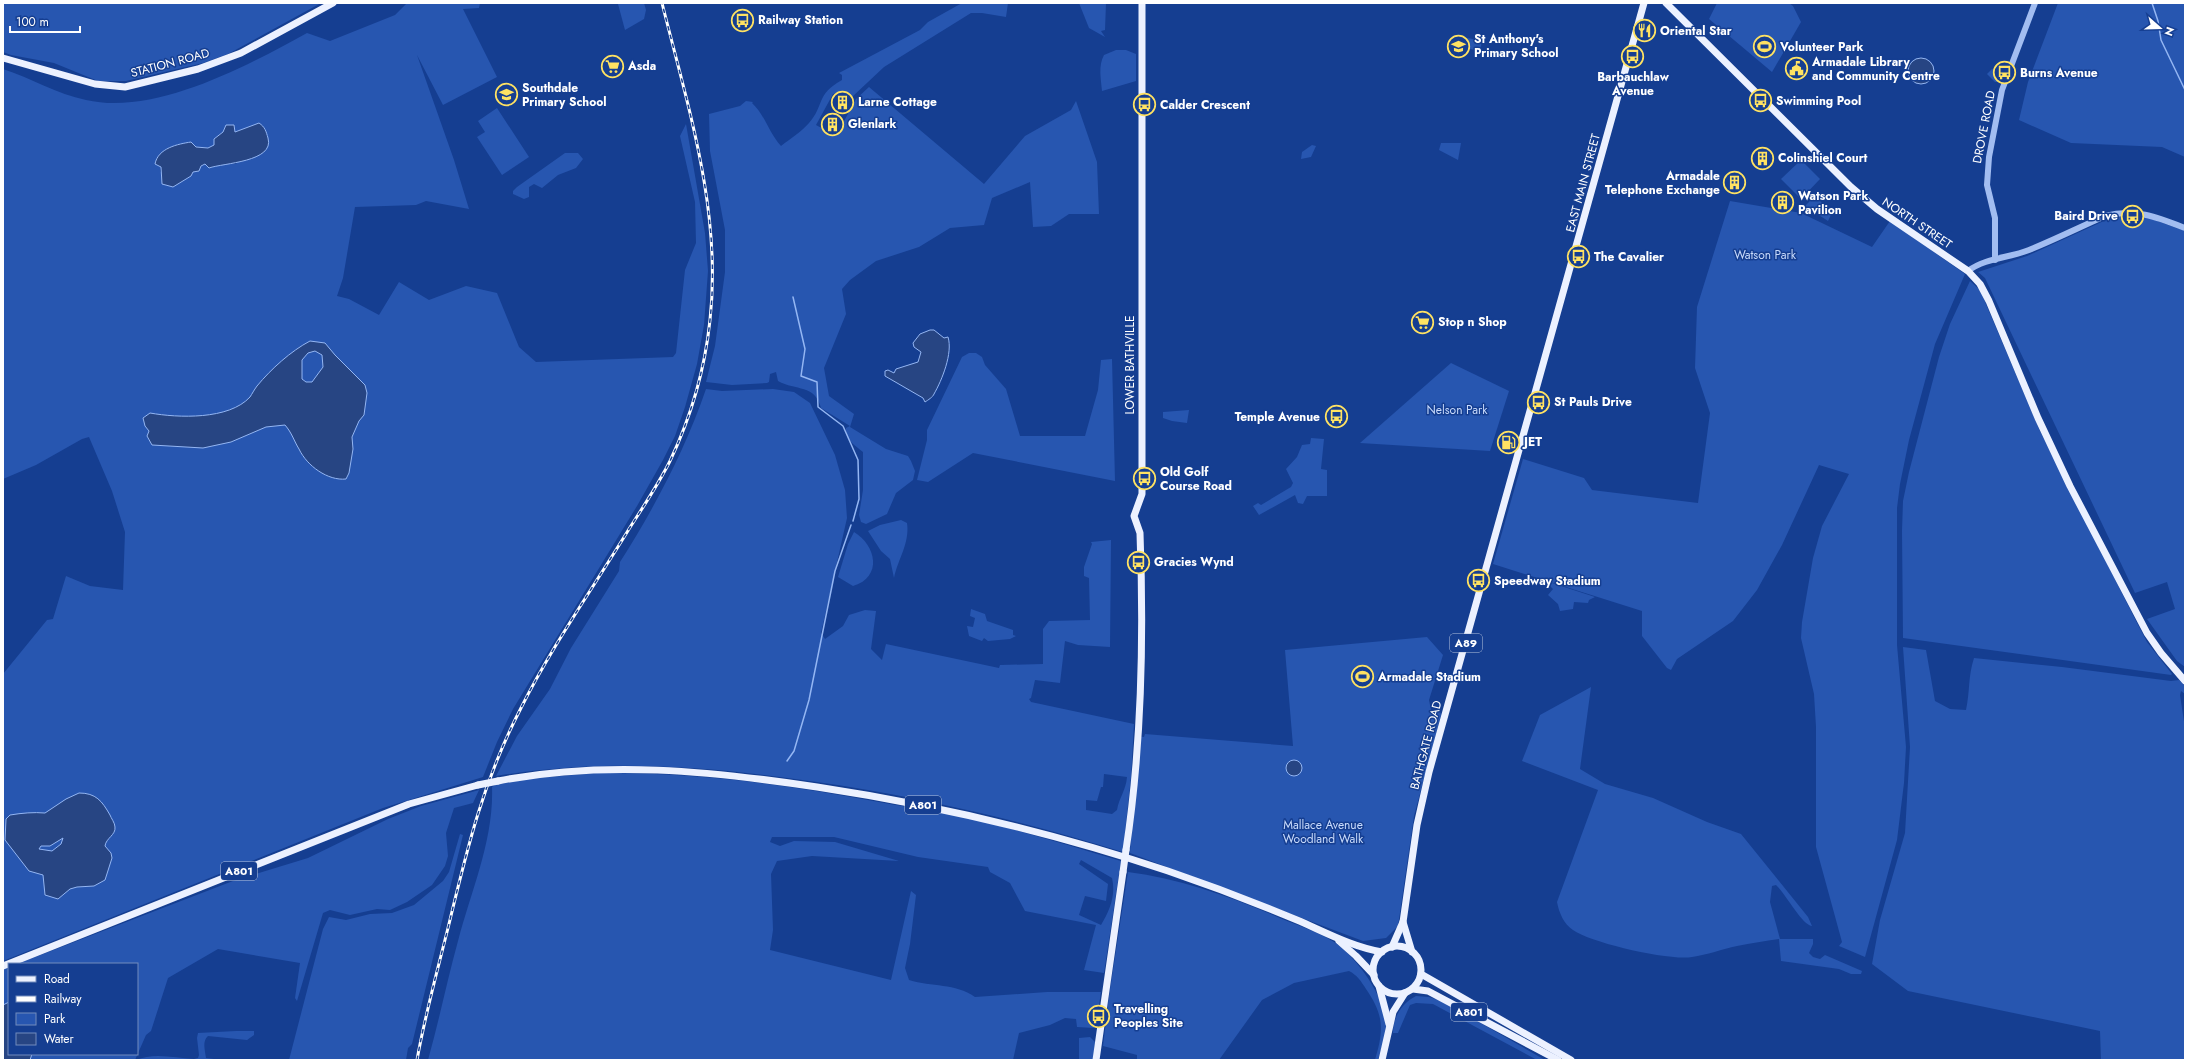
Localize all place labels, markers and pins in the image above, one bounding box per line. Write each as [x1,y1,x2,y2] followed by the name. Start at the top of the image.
[730,7,756,33] bus stop icon: Railway Station
[758,11,843,29] place label: Railway Station
[1631,18,1657,44] restaurant icon: Oriental Star
[1660,22,1732,40] place label: Oriental Star
[1474,30,1559,62] place label: St Anthony's Primary School
[1446,33,1472,59] school or university icon: St Anthony's Primary School
[1751,34,1777,60] sports icon: Volunteer Park
[1779,38,1864,56] place label: Volunteer Park
[1620,43,1646,69] bus stop icon: Barbauchlaw Avenue
[600,53,626,79] supermarket icon: Asda
[1811,53,1940,85] place label: Armadale Library and Community Centre
[1784,56,1810,82] public building icon: Armadale Library and Community Centre
[627,57,656,75] place label: Asda
[1991,60,2017,86] bus stop icon: Burns Avenue
[2020,64,2098,82] place label: Burns Avenue
[1597,68,1670,100] place label: Barbauchlaw Avenue
[522,79,607,111] place label: Southdale Primary School
[494,82,520,108] school or university icon: Southdale Primary School
[1747,88,1773,114] bus stop icon: Swimming Pool
[830,89,856,115] building icon: Larne Cottage
[1131,92,1157,118] bus stop icon: Calder Crescent
[1776,92,1861,110] place label: Swimming Pool
[858,93,937,111] place label: Larne Cottage
[1160,96,1250,114] place label: Calder Crescent
[819,111,845,137] building icon: Glenlark
[848,115,896,133] place label: Glenlark
[1750,145,1776,171] building icon: Colinshiel Court
[1778,149,1868,167] place label: Colinshiel Court
[1605,167,1720,199] place label: Armadale Telephone Exchange
[1722,170,1748,196] building icon: Armadale Telephone Exchange
[1798,187,1868,219] place label: Watson Park Pavilion
[1770,190,1796,216] building icon: Watson Park Pavilion
[2120,203,2146,229] bus stop icon: Baird Drive
[2054,207,2118,225] place label: Baird Drive
[1566,244,1592,270] bus stop icon: The Cavalier
[1594,248,1664,266] place label: The Cavalier
[1410,309,1436,335] supermarket icon: Stop n Shop
[1438,313,1507,331] place label: Stop n Shop
[1525,389,1551,415] bus stop icon: St Pauls Drive
[1554,393,1632,411] place label: St Pauls Drive
[1323,404,1349,430] bus stop icon: Temple Avenue
[1235,408,1320,426] place label: Temple Avenue
[1495,429,1521,455] fuel station icon: JET
[1522,433,1542,451] place label: JET
[1160,463,1232,495] place label: Old Golf Course Road
[1131,466,1157,492] bus stop icon: Old Golf Course Road
[1126,549,1152,575] bus stop icon: Gracies Wynd
[1154,553,1234,571] place label: Gracies Wynd
[1466,568,1492,594] bus stop icon: Speedway Stadium
[1494,572,1601,590] place label: Speedway Stadium
[1349,664,1375,690] sports icon: Armadale Stadium
[1377,668,1481,686] place label: Armadale Stadium
[1114,1000,1183,1032] place label: Travelling Peoples Site
[1086,1003,1112,1029] bus stop icon: Travelling Peoples Site

